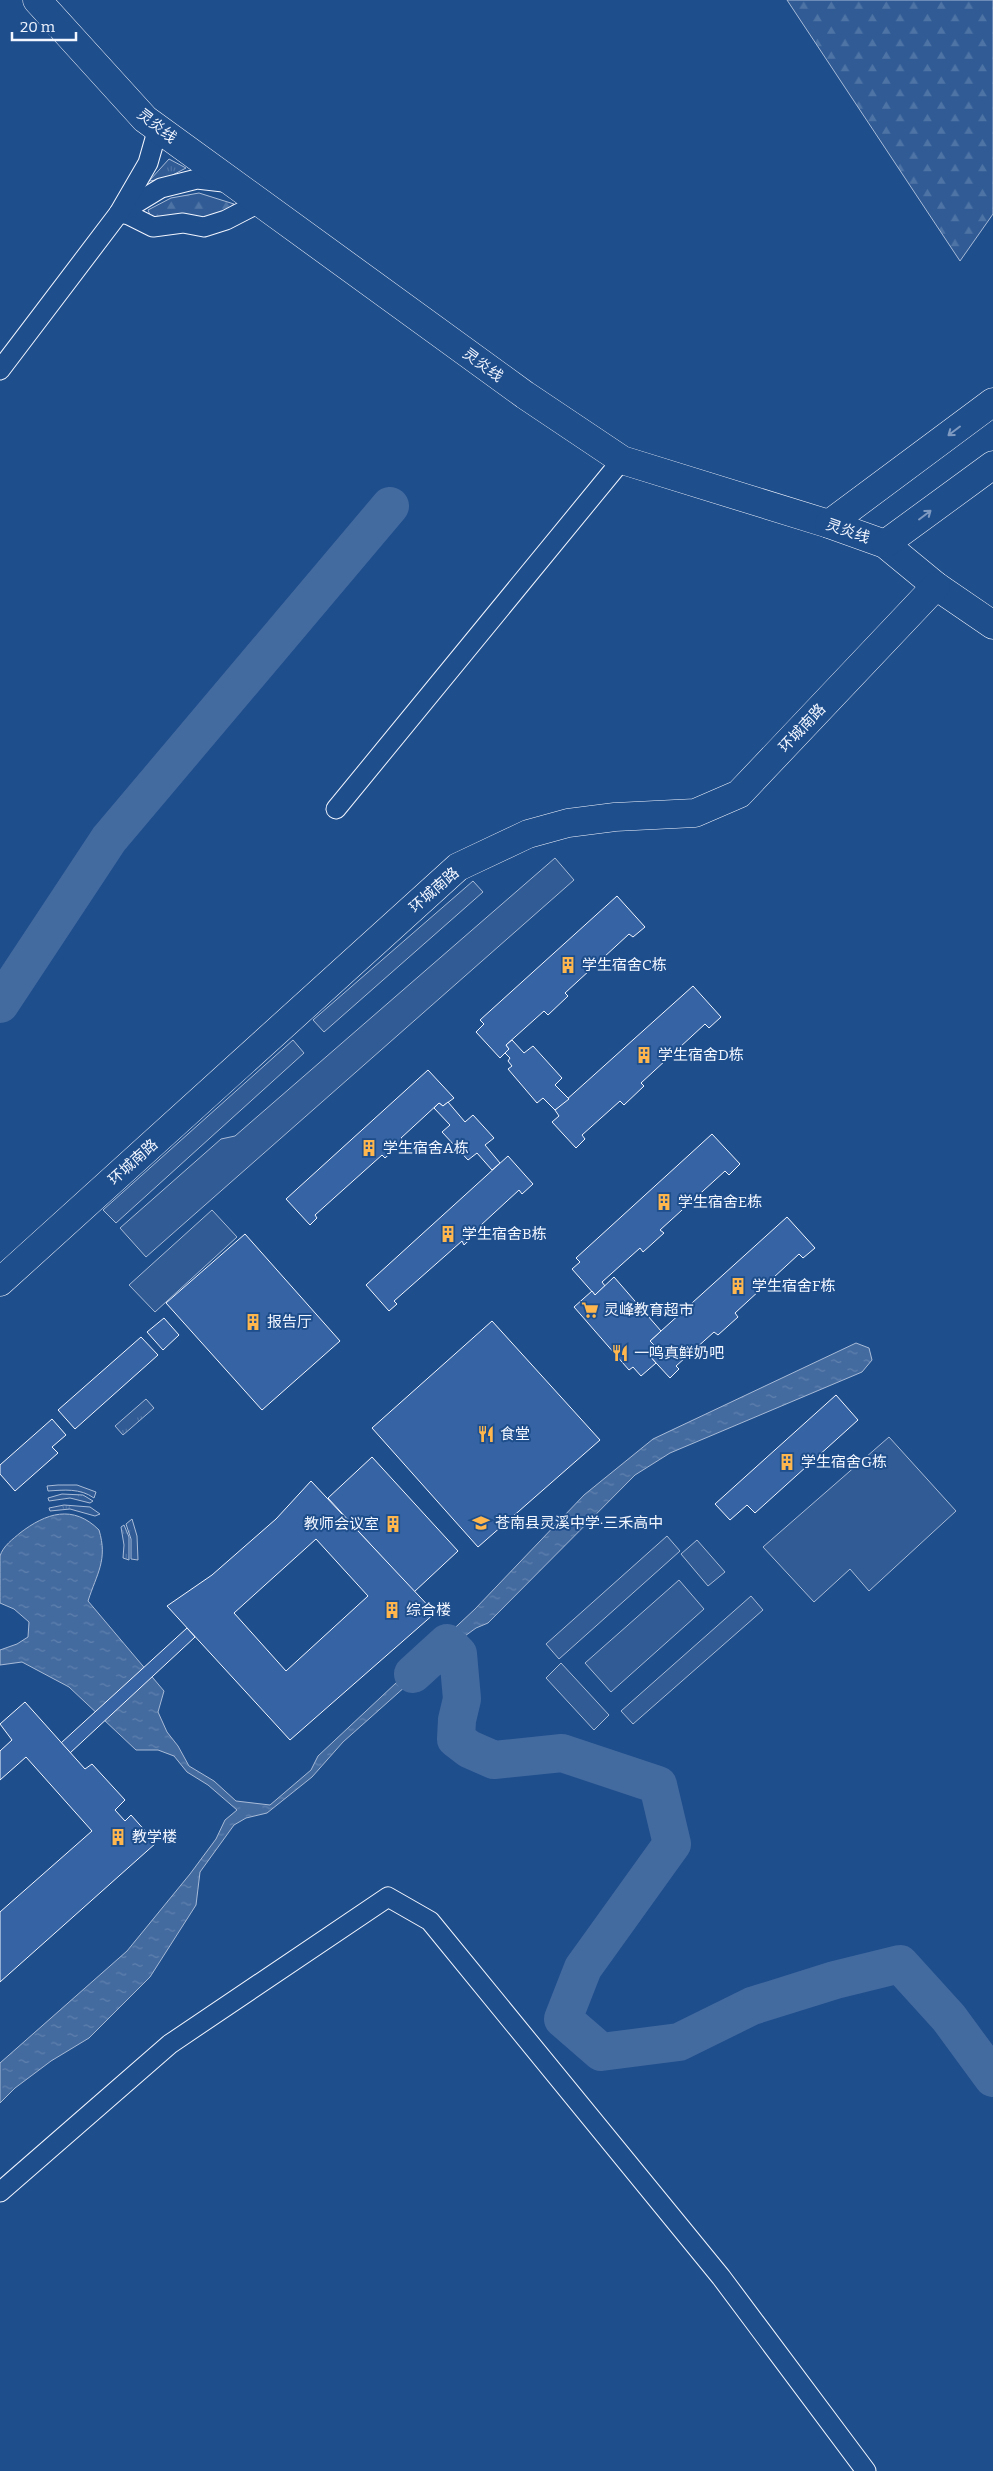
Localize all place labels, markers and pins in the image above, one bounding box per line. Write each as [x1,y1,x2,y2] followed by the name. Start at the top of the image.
[558,955,578,975] building icon: 学生宿舍C栋
[582,956,667,974] place label: 学生宿舍C栋
[634,1045,654,1065] building icon: 学生宿舍D栋
[658,1046,744,1064] place label: 学生宿舍D栋
[359,1138,379,1158] building icon: 学生宿舍A栋
[383,1139,469,1157] place label: 学生宿舍A栋
[654,1192,674,1212] building icon: 学生宿舍E栋
[678,1193,762,1211] place label: 学生宿舍E栋
[438,1224,458,1244] building icon: 学生宿舍B栋
[462,1225,547,1243] place label: 学生宿舍B栋
[728,1276,748,1296] building icon: 学生宿舍F栋
[752,1277,835,1295] place label: 学生宿舍F栋
[580,1300,600,1320] supermarket icon: 灵峰教育超市
[604,1301,694,1319] place label: 灵峰教育超市
[243,1312,263,1332] building icon: 报告厅
[267,1313,312,1331] place label: 报告厅
[610,1343,630,1363] restaurant icon: 一鸣真鲜奶吧
[634,1344,724,1362] place label: 一鸣真鲜奶吧
[476,1424,496,1444] restaurant icon: 食堂
[500,1425,530,1443] place label: 食堂
[777,1452,797,1472] building icon: 学生宿舍G栋
[801,1453,887,1471] place label: 学生宿舍G栋
[471,1513,491,1533] school or university icon: 苍南县灵溪中学·三禾高中
[383,1514,403,1534] building icon: 教师会议室
[495,1514,663,1532] place label: 苍南县灵溪中学·三禾高中
[304,1515,379,1533] place label: 教师会议室
[382,1600,402,1620] building icon: 综合楼
[406,1601,451,1619] place label: 综合楼
[108,1827,128,1847] building icon: 教学楼
[132,1828,177,1846] place label: 教学楼

